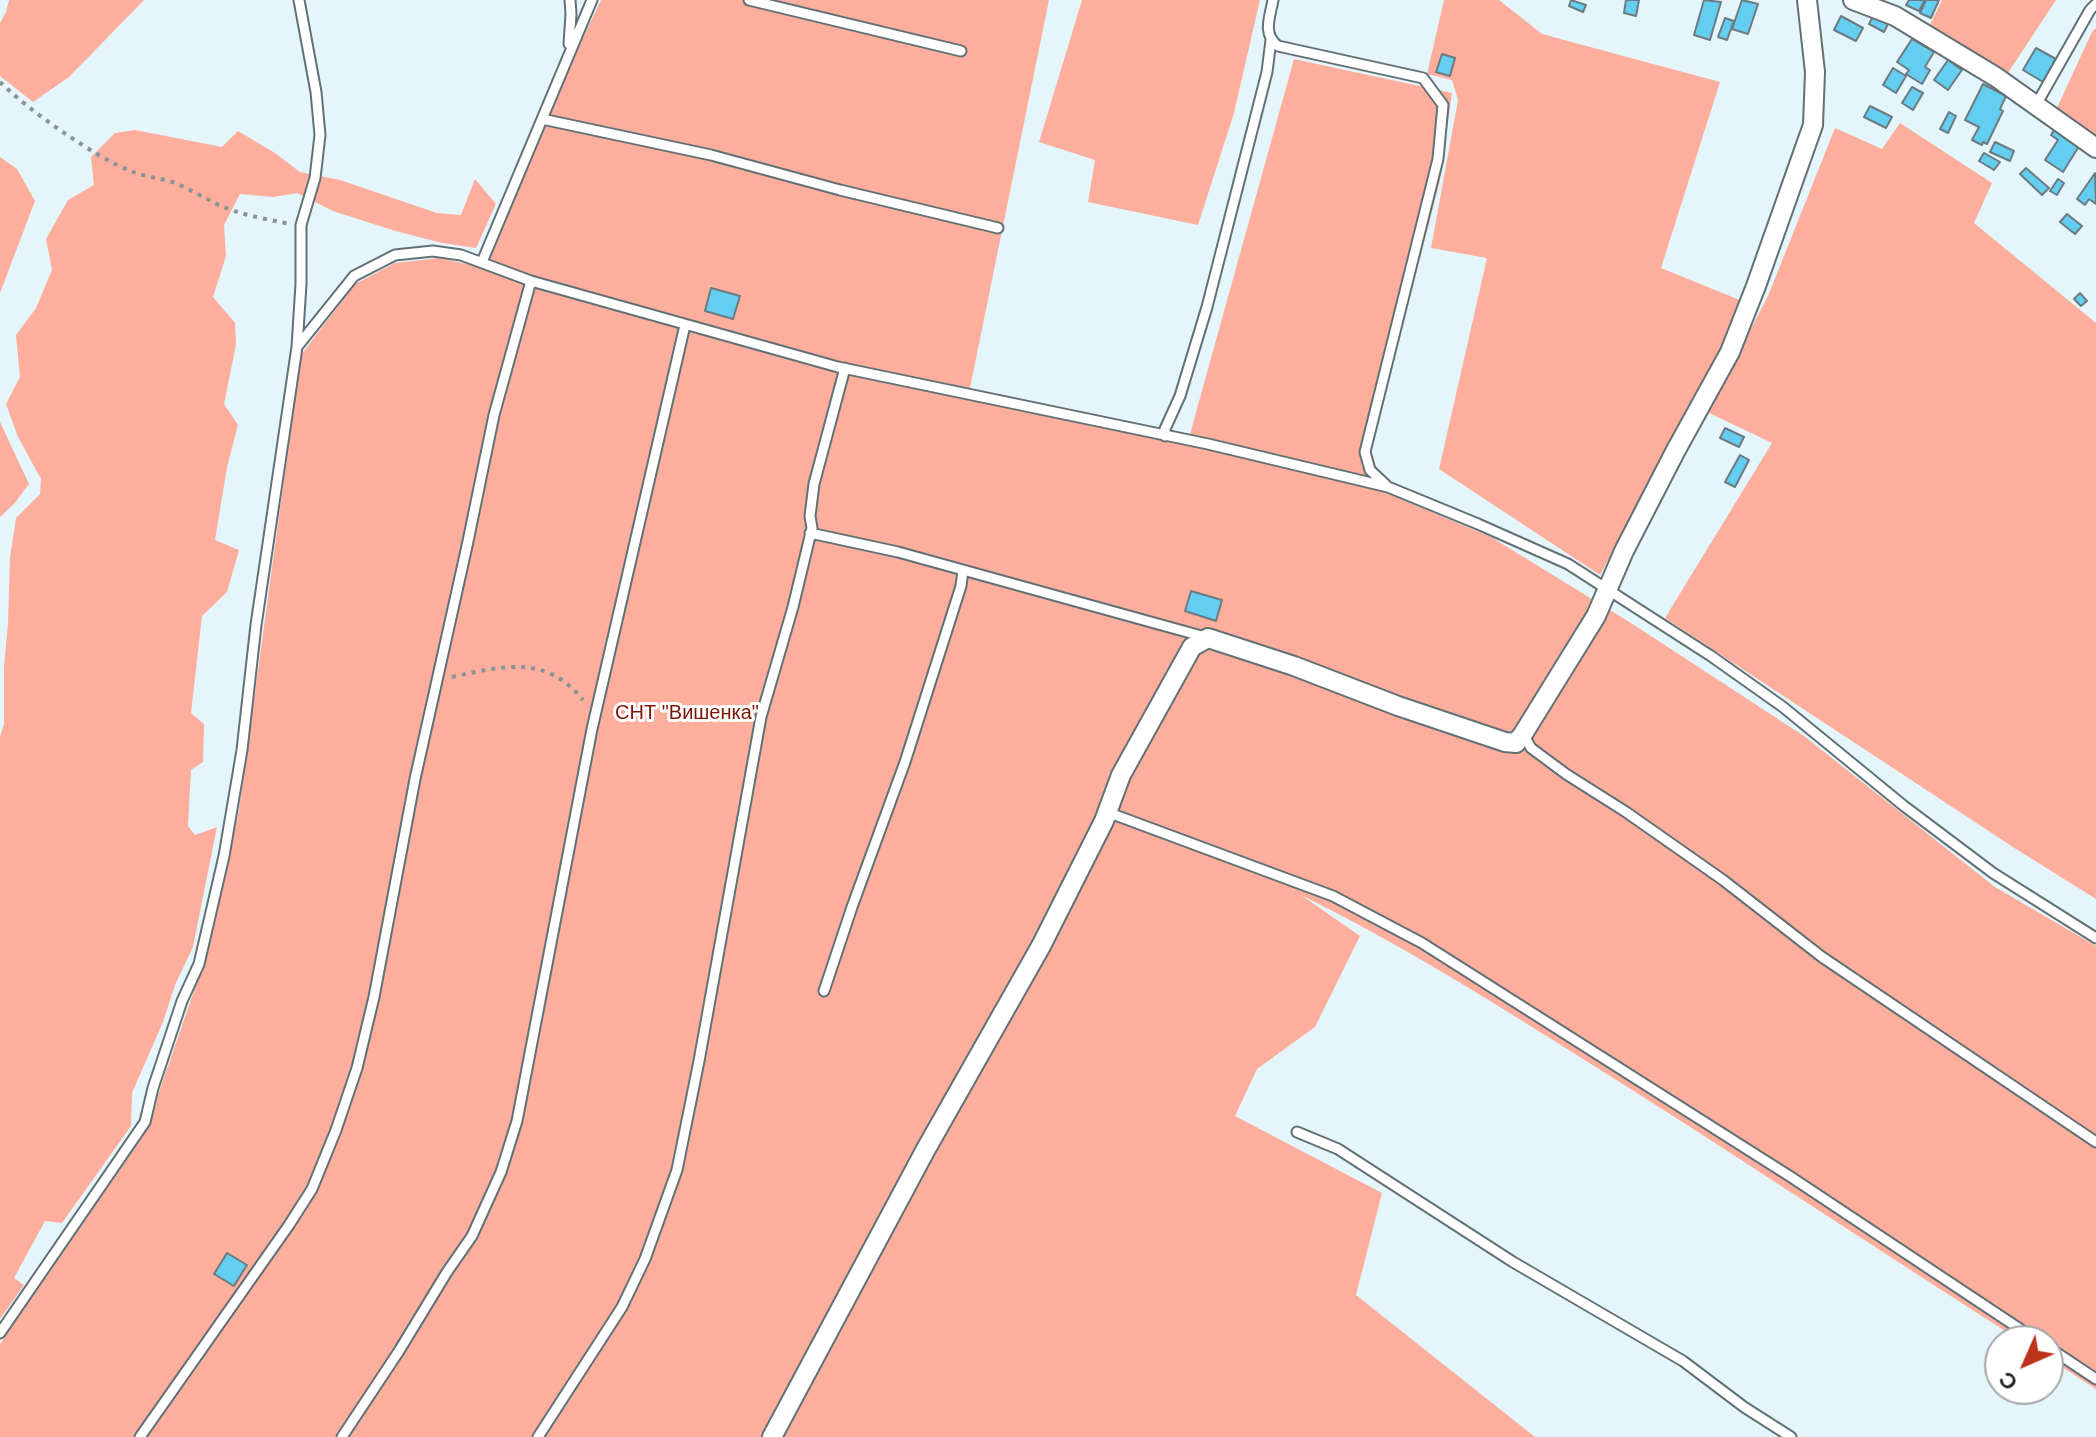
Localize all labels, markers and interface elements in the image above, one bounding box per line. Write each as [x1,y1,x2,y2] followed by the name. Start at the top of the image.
[615,701,759,725] park label: СНТ "Вишенка"
[1984,1325,2064,1405] north arrow
[1994,1366,2023,1395] text: С

